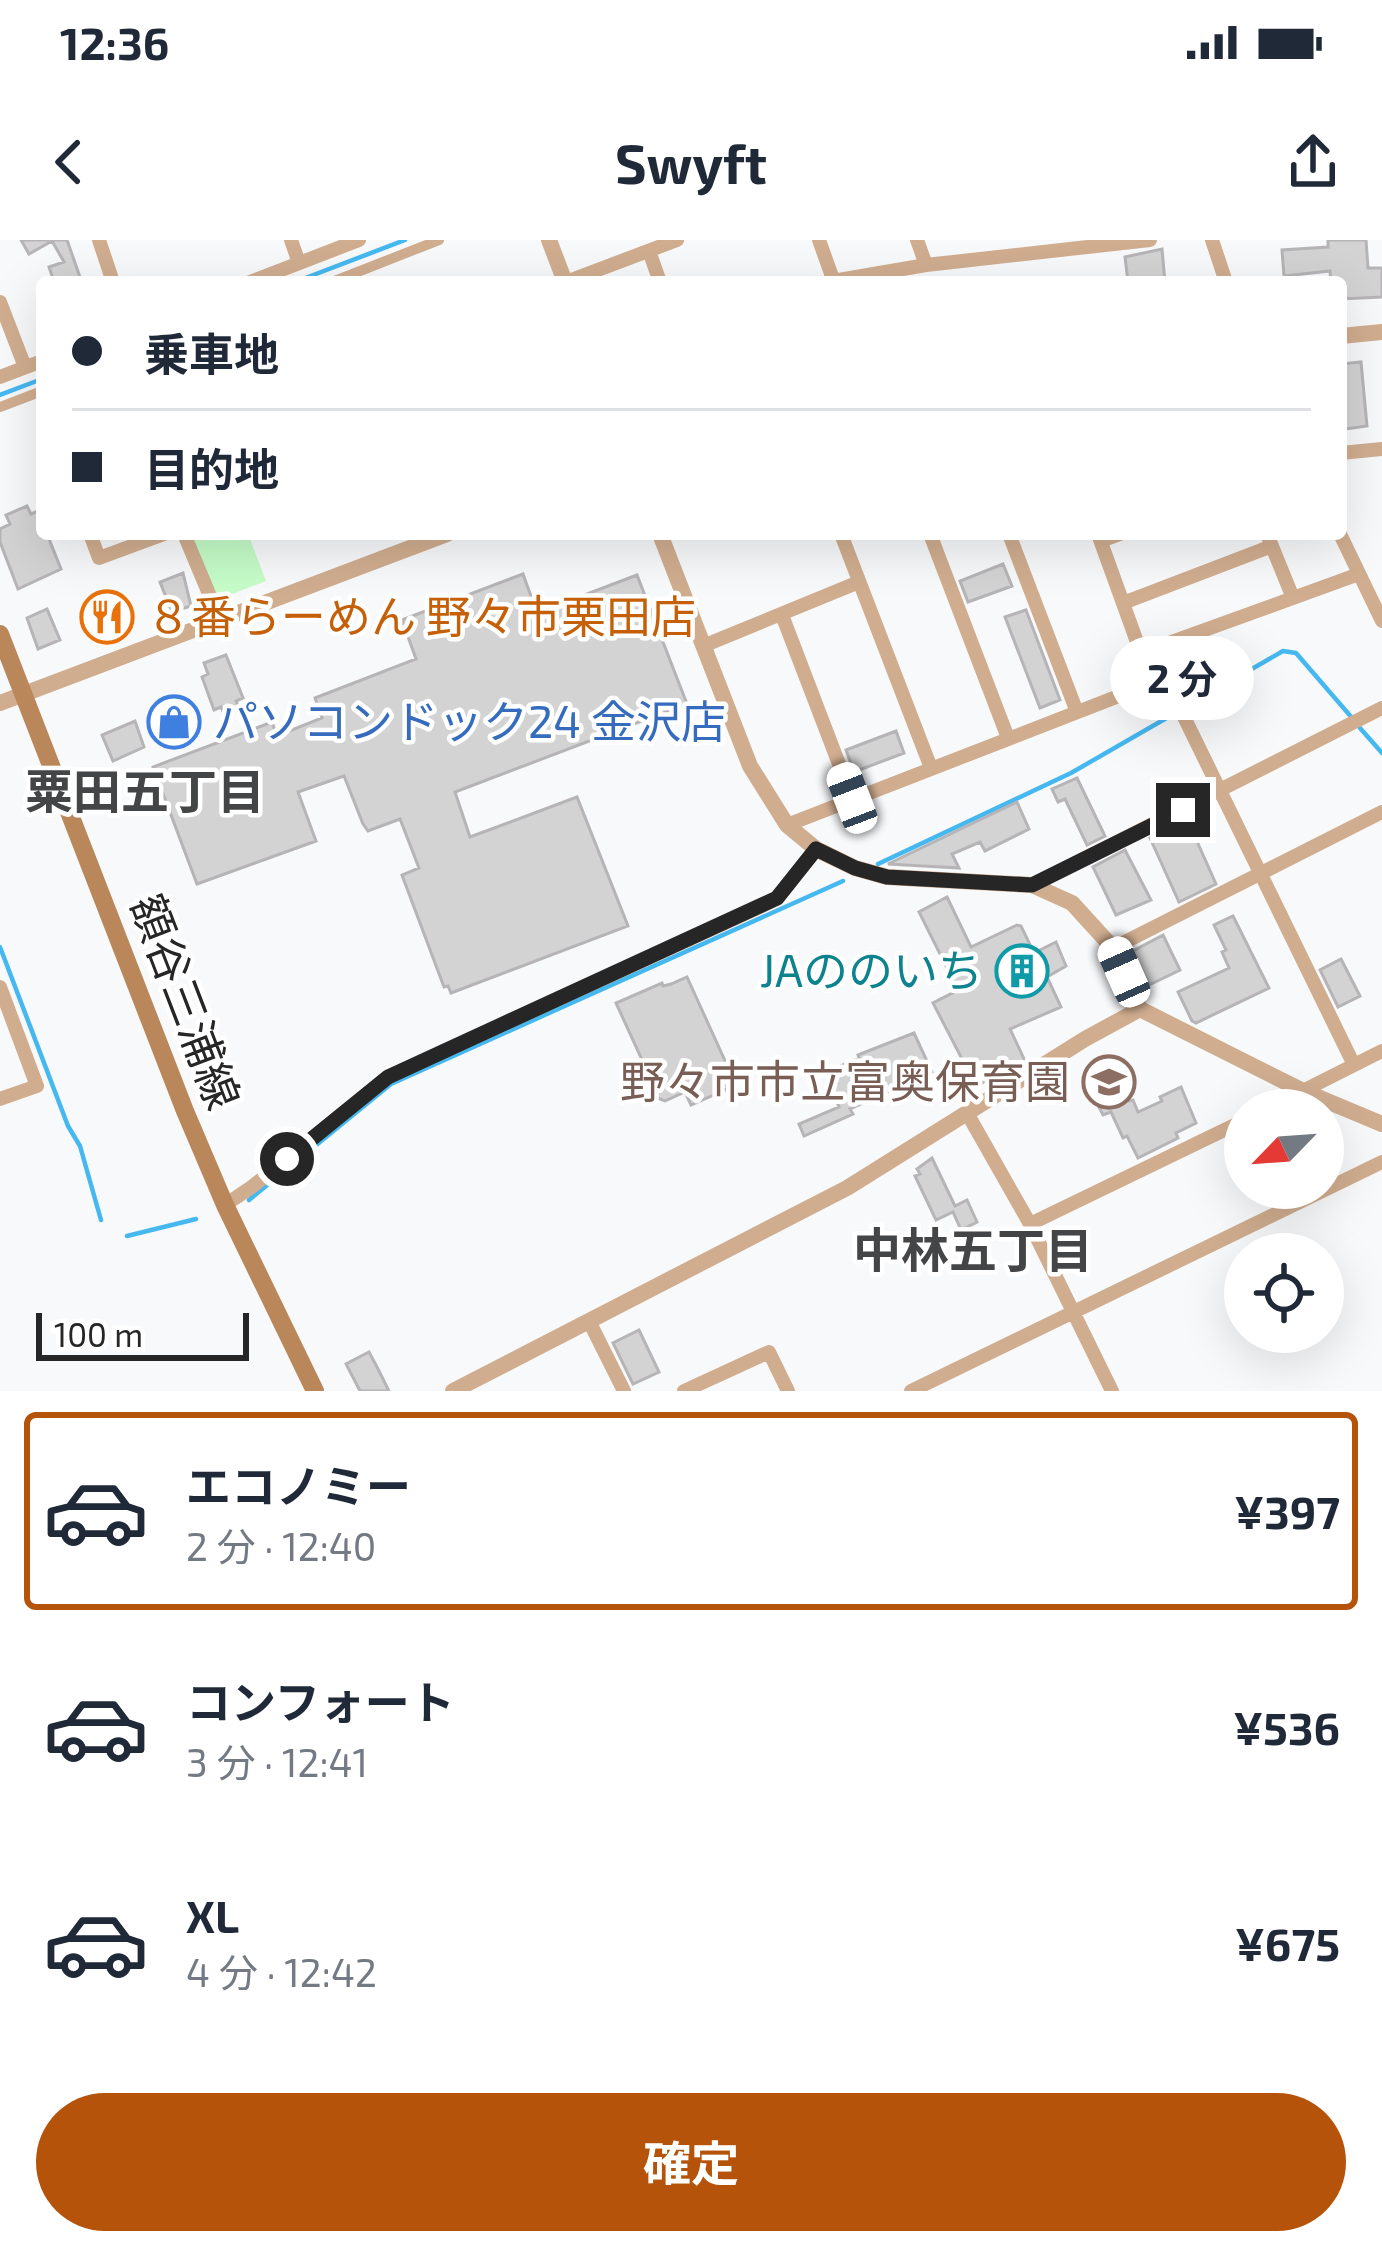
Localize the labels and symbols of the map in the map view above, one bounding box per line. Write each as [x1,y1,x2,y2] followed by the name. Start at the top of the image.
[146,588,696,642] place label: ８番らーめん 野々市栗田店
[79,589,135,645] restaurant icon: ８番らーめん 野々市栗田店
[1111,636,1255,720] callout: 2 分
[213,693,726,747] place label: パソコンドック24 金沢店
[146,694,202,750] shop icon: パソコンドック24 金沢店
[822,758,882,838] car
[25,761,265,819] district label: 粟田五丁目
[1156,783,1210,837] route end
[121,887,252,1116] street label: 額谷三浦線
[1093,932,1155,1012] car
[760,942,983,996] place label: JAののいち
[994,943,1050,999] building icon: JAののいち
[620,1053,1070,1107] place label: 野々市市立富奥保育園
[1081,1054,1137,1110] school or university icon: 野々市市立富奥保育園
[1224,1089,1344,1209] north arrow
[260,1132,314,1186] route start
[853,1220,1093,1278] district label: 中林五丁目
[36,1307,249,1360] scale bar

